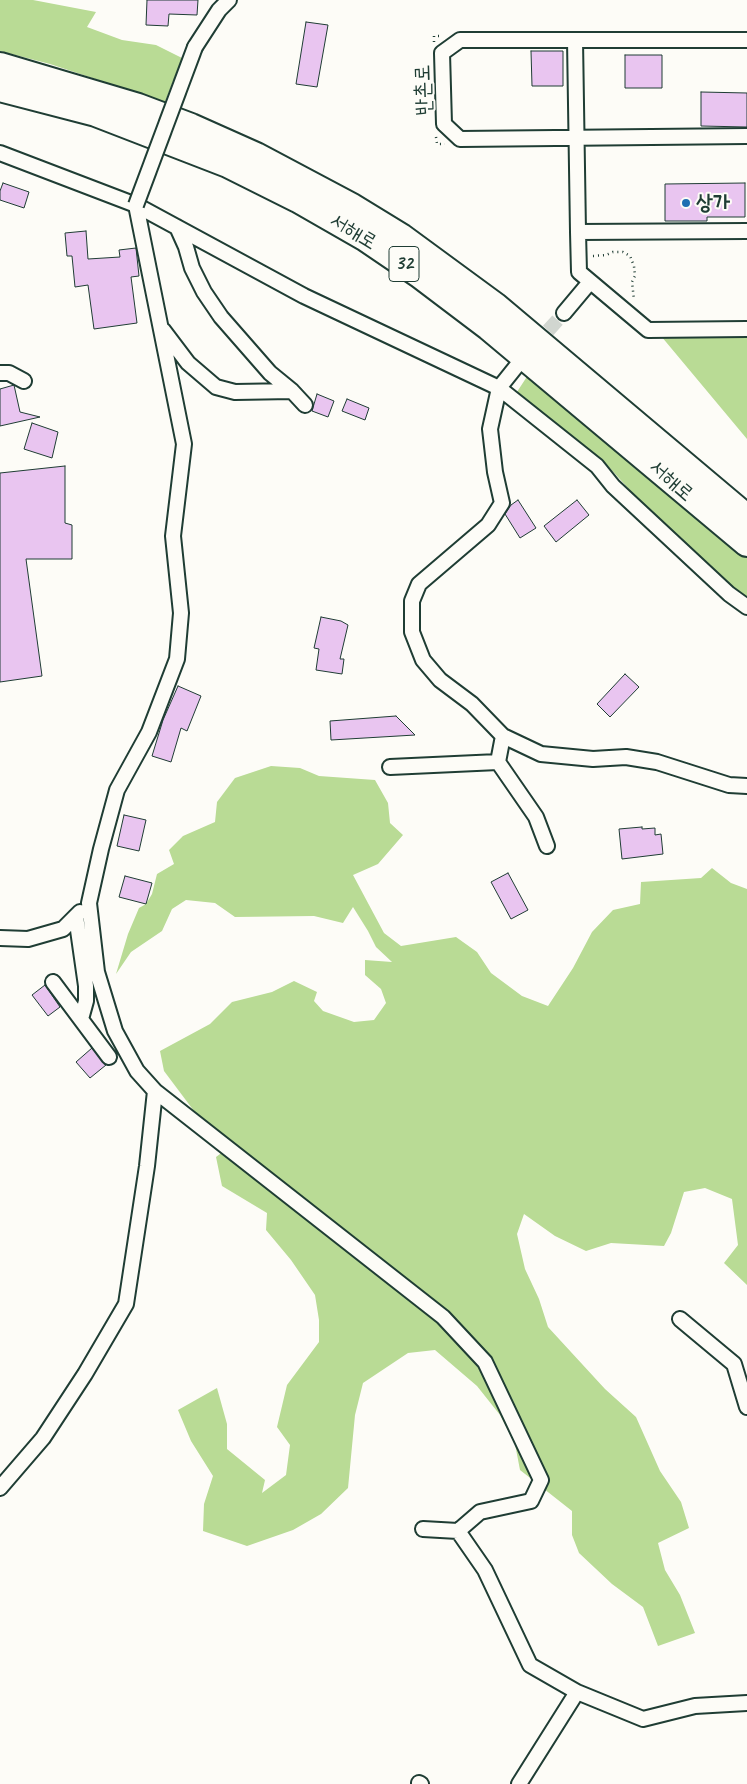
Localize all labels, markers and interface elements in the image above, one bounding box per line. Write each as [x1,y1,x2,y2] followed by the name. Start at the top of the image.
[411,64,437,116] street label: 반촌로
[696,190,730,216] place label: 상가
[680,197,692,209] marker: 상가
[325,208,381,256] street label: 서해로
[389,246,419,282] road number: 32
[644,455,698,507] street label: 서해로

